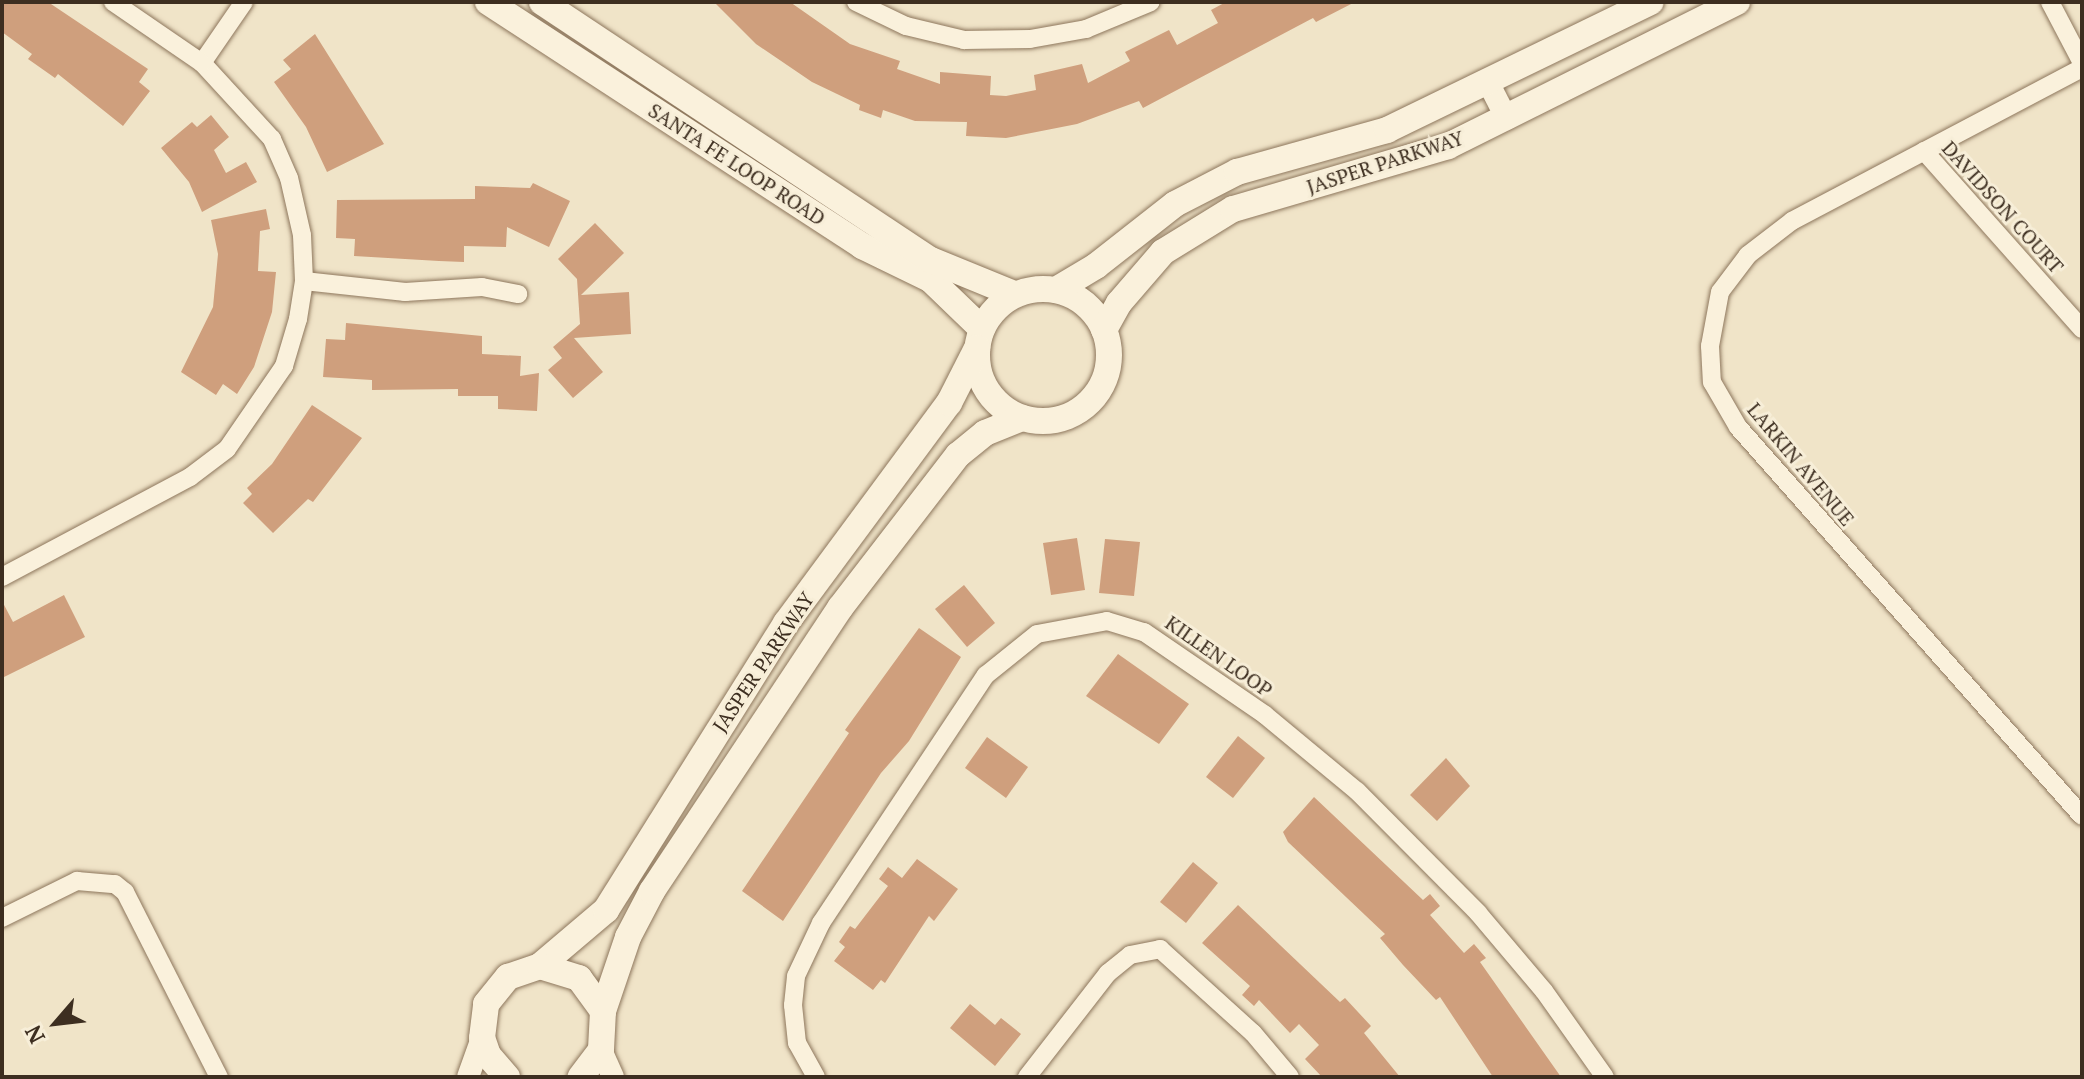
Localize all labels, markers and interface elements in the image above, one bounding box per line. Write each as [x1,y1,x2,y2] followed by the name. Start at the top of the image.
[644,98,830,230] street label: SANTA FE LOOP ROAD
[1303,125,1467,199] street label: JASPER PARKWAY
[1937,136,2069,278] street label: DAVIDSON COURT
[1742,398,1860,530] street label: LARKIN AVENUE
[707,587,819,737] street label: JASPER PARKWAY
[1161,610,1277,702] street label: KILLEN LOOP
[16,983,96,1063] north arrow
[18,1020,51,1049] text: N

